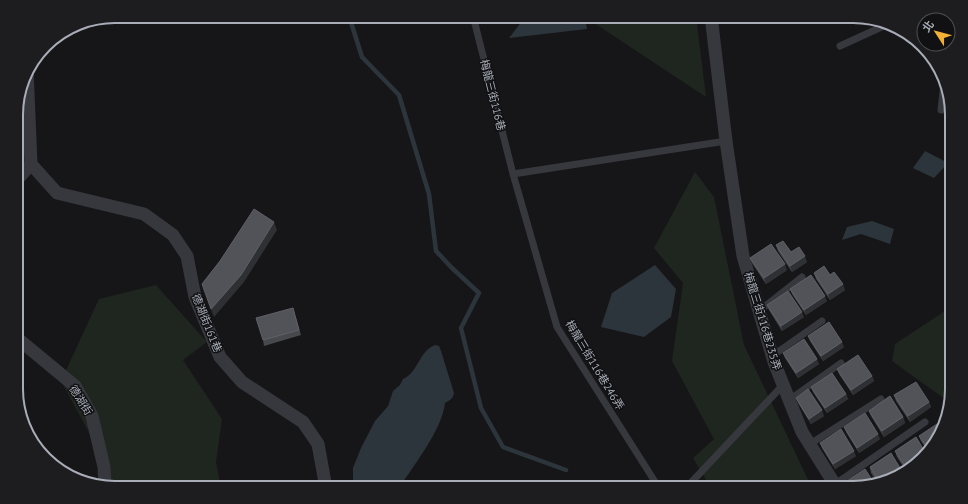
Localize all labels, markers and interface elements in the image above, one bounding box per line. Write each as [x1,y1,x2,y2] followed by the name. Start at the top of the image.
[916,12,956,52] north arrow
[919,18,937,35] text: 北
[477,58,509,132] street label: 梅龍三街116巷
[741,270,785,372] street label: 梅龍三街116巷235弄
[189,292,225,354] street label: 德湖街161巷
[563,318,627,412] street label: 梅龍三街116巷246弄
[66,382,96,418] street label: 德湖街

